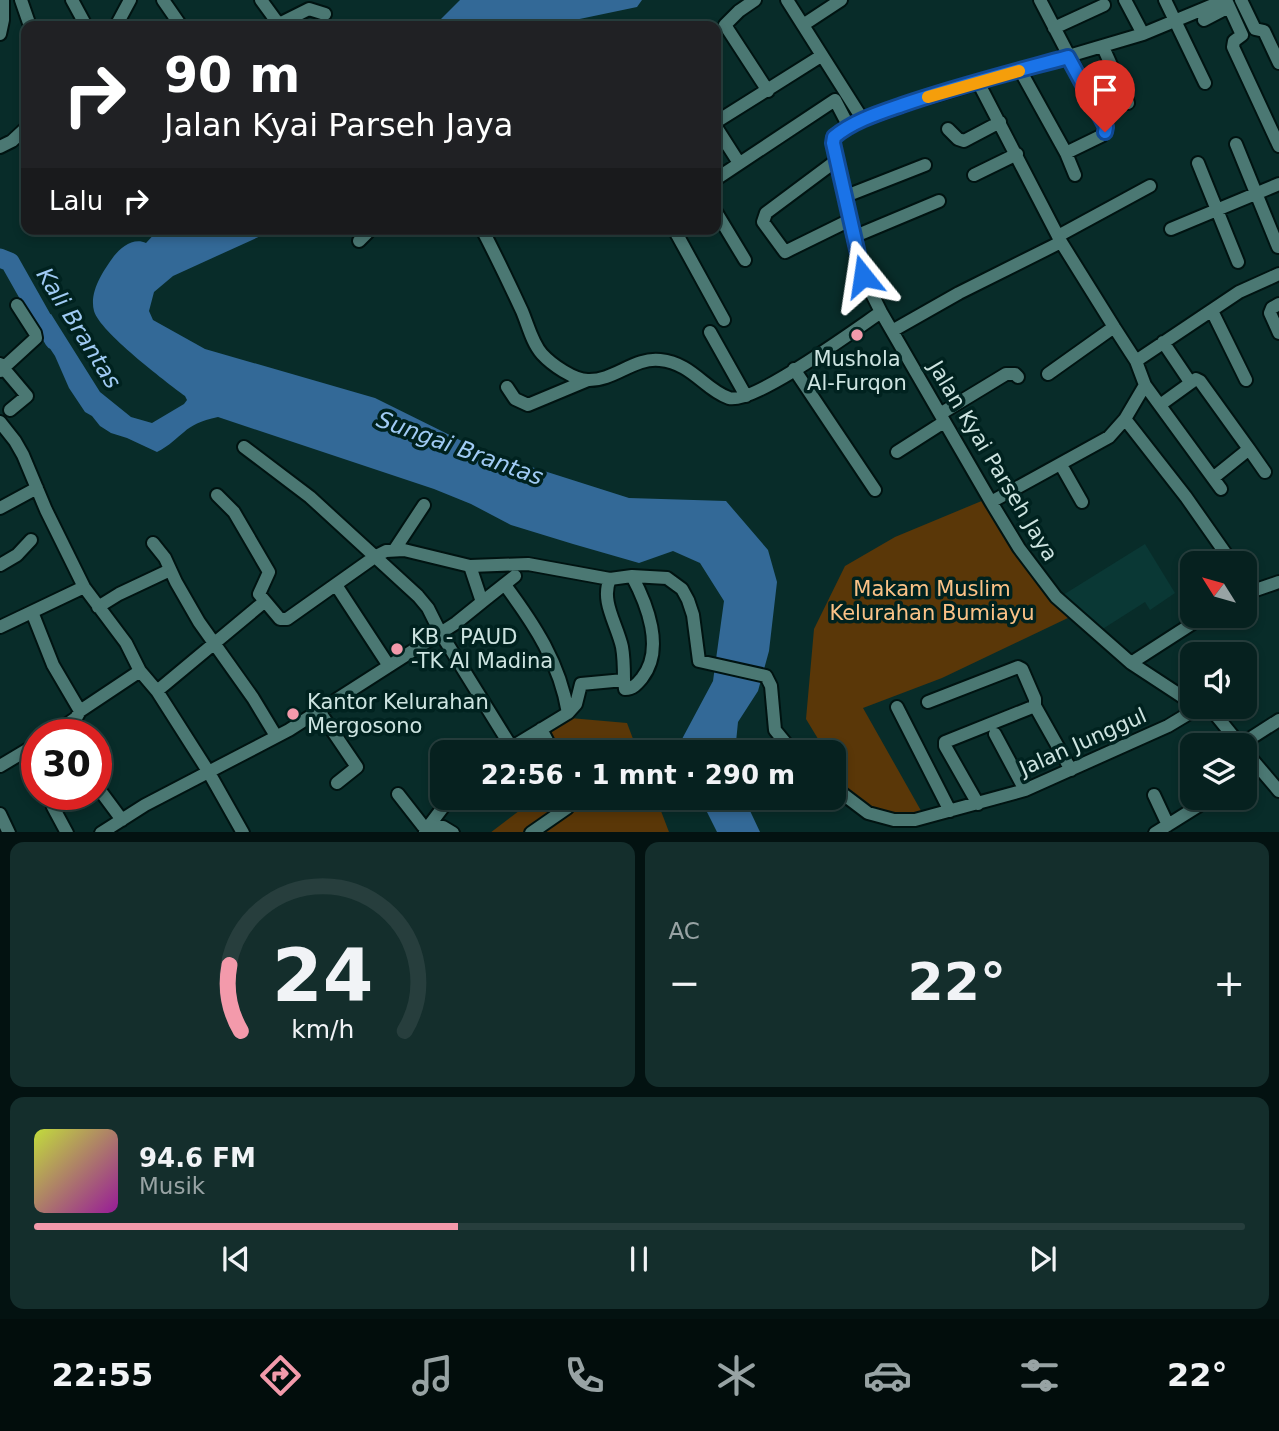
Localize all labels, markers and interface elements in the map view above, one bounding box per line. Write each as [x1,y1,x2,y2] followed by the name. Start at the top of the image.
[164,47,300,104] text: 90 m
[49,49,140,140] icon: right
[1075,60,1135,132] pin
[1086,71,1124,109] icon: arrive
[164,106,513,144] text: Jalan Kyai Parseh Jaya
[117,182,155,220] icon: right
[49,186,103,216] text: Lalu
[826,239,900,313] position arrow
[32,263,126,393] water label: Kali Brantas
[849,327,865,343] marker: Mushola Al-Furqon
[807,347,907,395] place label: Mushola Al-Furqon
[923,355,1062,565] street label: Jalan Kyai Parseh Jaya
[373,406,547,490] water label: Sungai Brantas
[1180,551,1256,628] north arrow
[1180,551,1257,810] map controls
[829,577,1035,625] park label: Makam Muslim Kelurahan Bumiayu
[411,625,553,673] place label: KB - PAUD -TK Al Madina
[389,641,405,657] marker: KB - PAUD -TK Al Madina
[1180,642,1257,719] button: sound
[307,690,489,738] place label: Kantor Kelurahan Mergosono
[1014,703,1150,782] street label: Jalan Junggul
[285,706,301,722] marker: Kantor Kelurahan Mergosono
[21,719,112,810] speed limit sign: 30
[1180,733,1257,810] button: layers
[481,760,795,790] text: 22:56 · 1 mnt · 290 m
[669,918,700,944] text: AC
[272,933,373,1018] text: 24
[908,952,1006,1012] text: 22°
[669,961,700,1005] text: −
[1213,961,1245,1005] text: +
[291,1014,354,1043] text: km/h
[139,1143,256,1173] text: 94.6 FM
[139,1173,205,1199] text: Musik
[217,1240,255,1278] icon: previous
[620,1240,658,1278] icon: pause
[1024,1240,1062,1278] icon: next
[256,1351,305,1400] icon: directions
[408,1351,457,1400] icon: music
[560,1351,609,1400] icon: phone
[712,1351,761,1400] icon: climate
[863,1351,912,1400] icon: car
[1015,1351,1064,1400] icon: filters
[51,1356,153,1394] text: 22:55
[1167,1356,1227,1394] text: 22°

